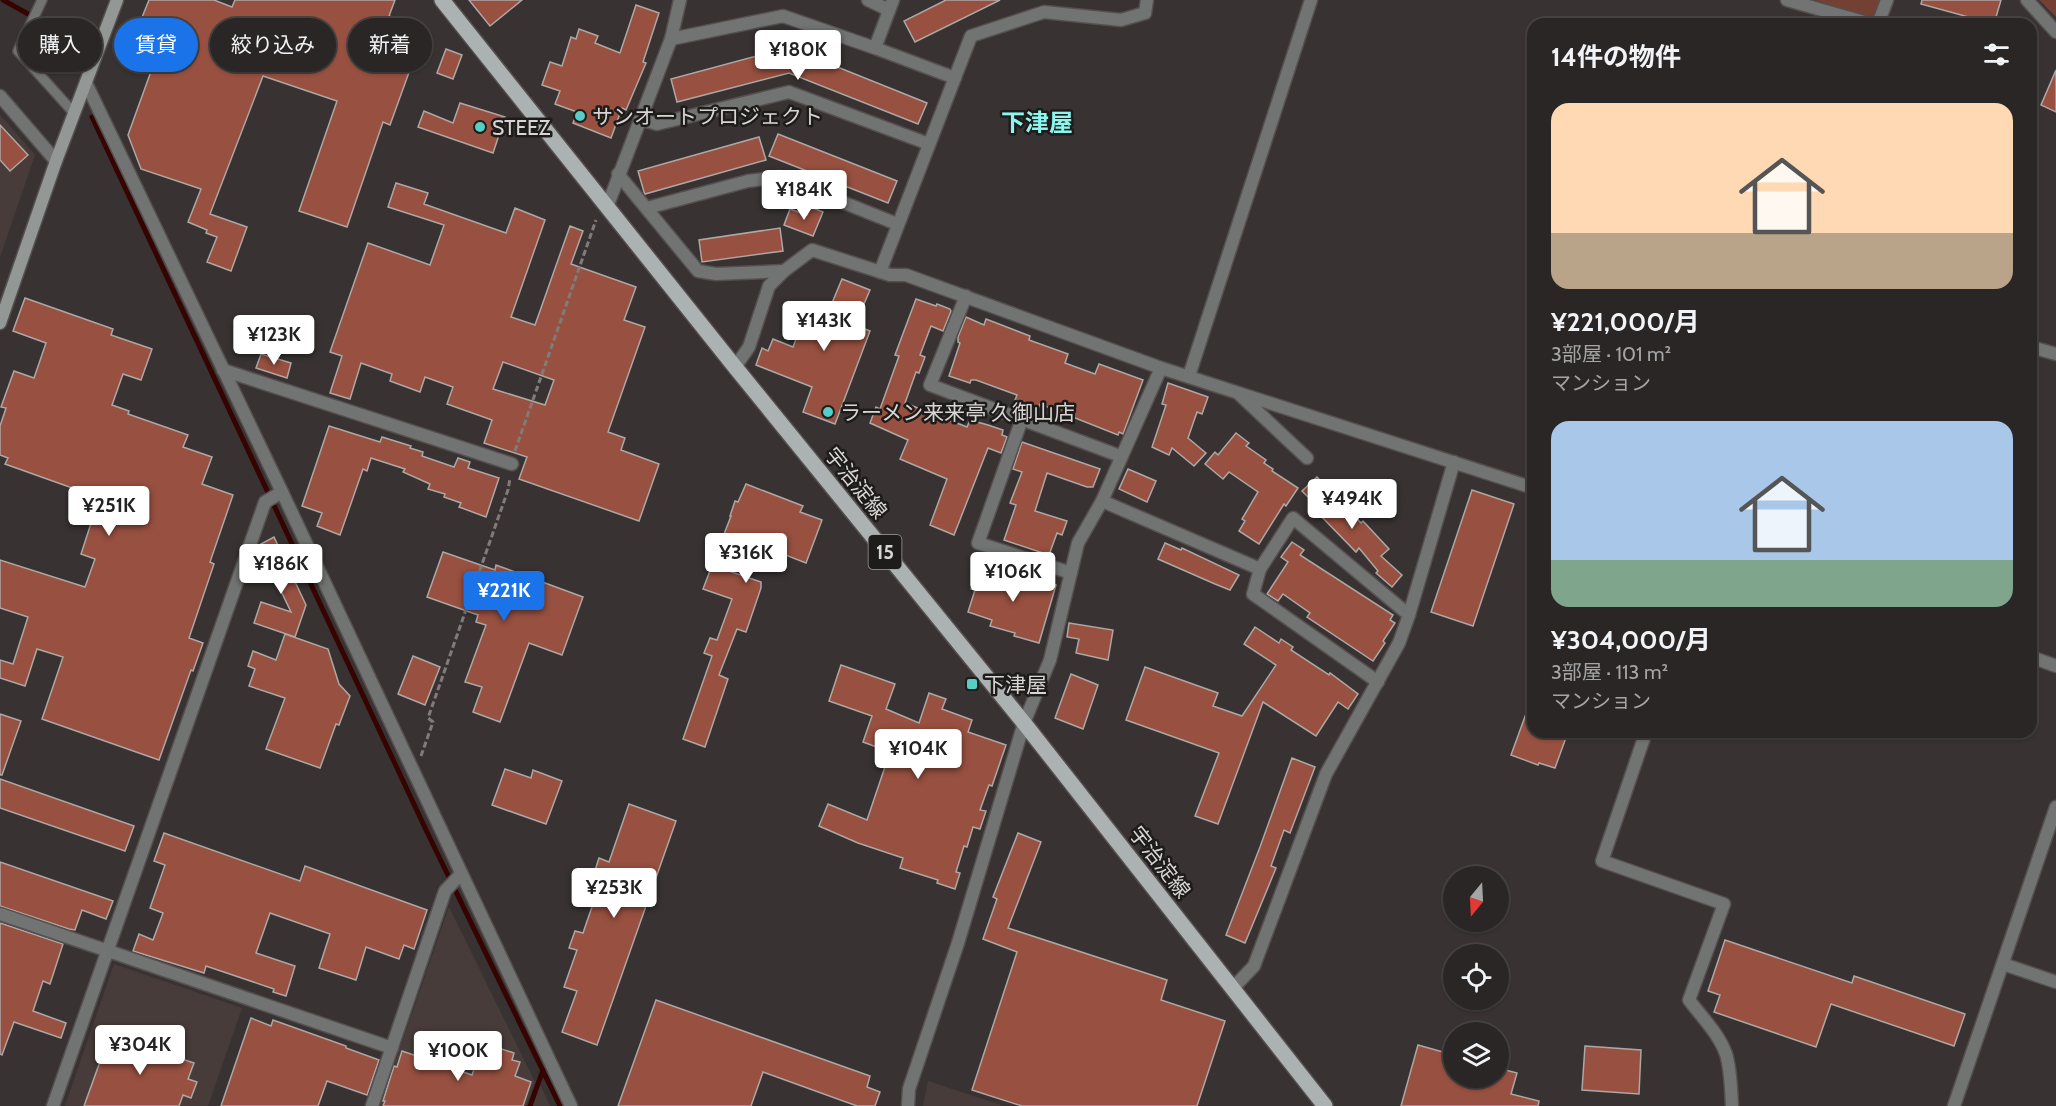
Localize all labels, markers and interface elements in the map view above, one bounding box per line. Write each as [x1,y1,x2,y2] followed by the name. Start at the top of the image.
[18,18,102,72] chip: 購入
[114,18,198,72] chip: 賃貸
[210,18,336,72] chip: 絞り込み
[348,18,432,72] chip: 新着
[756,30,840,81] pin: ¥180K
[769,37,827,61] text: ¥180K
[1980,38,2013,71] icon: filters
[1551,41,1681,73] text: 14件の物件
[592,104,823,129] place label: サンオートプロジェクト
[1001,108,1073,137] district label: 下津屋
[573,109,587,123] marker: サンオートプロジェクト
[492,115,551,140] place label: STEEZ
[473,120,487,134] marker: STEEZ
[1728,142,1836,250] icon: home
[762,170,846,221] pin: ¥184K
[776,177,832,201] text: ¥184K
[782,301,866,352] pin: ¥143K
[1551,306,1700,338] text: ¥221,000/月
[796,308,852,332] text: ¥143K
[232,315,316,366] pin: ¥123K
[247,322,301,346] text: ¥123K
[1551,342,1671,366] text: 3部屋 · 101 m²
[1551,371,1651,395] text: マンション
[840,400,1075,425] place label: ラーメン来来亭 久御山店
[821,405,835,419] marker: ラーメン来来亭 久御山店
[820,442,892,524] street label: 宇治淀線
[1728,460,1836,568] icon: home
[1310,479,1394,530] pin: ¥494K
[67,486,151,537] pin: ¥251K
[1322,486,1382,510] text: ¥494K
[82,493,136,517] text: ¥251K
[704,533,788,584] pin: ¥316K
[868,535,902,569] road number: 15
[719,540,773,564] text: ¥316K
[239,544,323,595] pin: ¥186K
[253,551,309,575] text: ¥186K
[971,552,1055,603] pin: ¥106K
[984,559,1042,583] text: ¥106K
[462,571,546,622] pin: ¥221K
[477,578,531,602] text: ¥221K
[1551,624,1711,656] text: ¥304,000/月
[1551,660,1668,684] text: 3部屋 · 113 m²
[984,672,1047,697] place label: 下津屋
[965,677,979,691] marker: 下津屋
[1551,689,1651,713] text: マンション
[876,729,960,780] pin: ¥104K
[889,736,947,760] text: ¥104K
[1124,821,1196,903] street label: 宇治淀線
[1443,866,1509,932] north arrow
[1443,866,1509,1088] map controls
[572,868,656,919] pin: ¥253K
[586,875,642,899] text: ¥253K
[1443,944,1509,1010] button: locate
[1443,1022,1509,1088] button: layers
[98,1025,182,1076] pin: ¥304K
[416,1031,500,1082] pin: ¥100K
[109,1032,171,1056] text: ¥304K
[428,1038,488,1062] text: ¥100K

